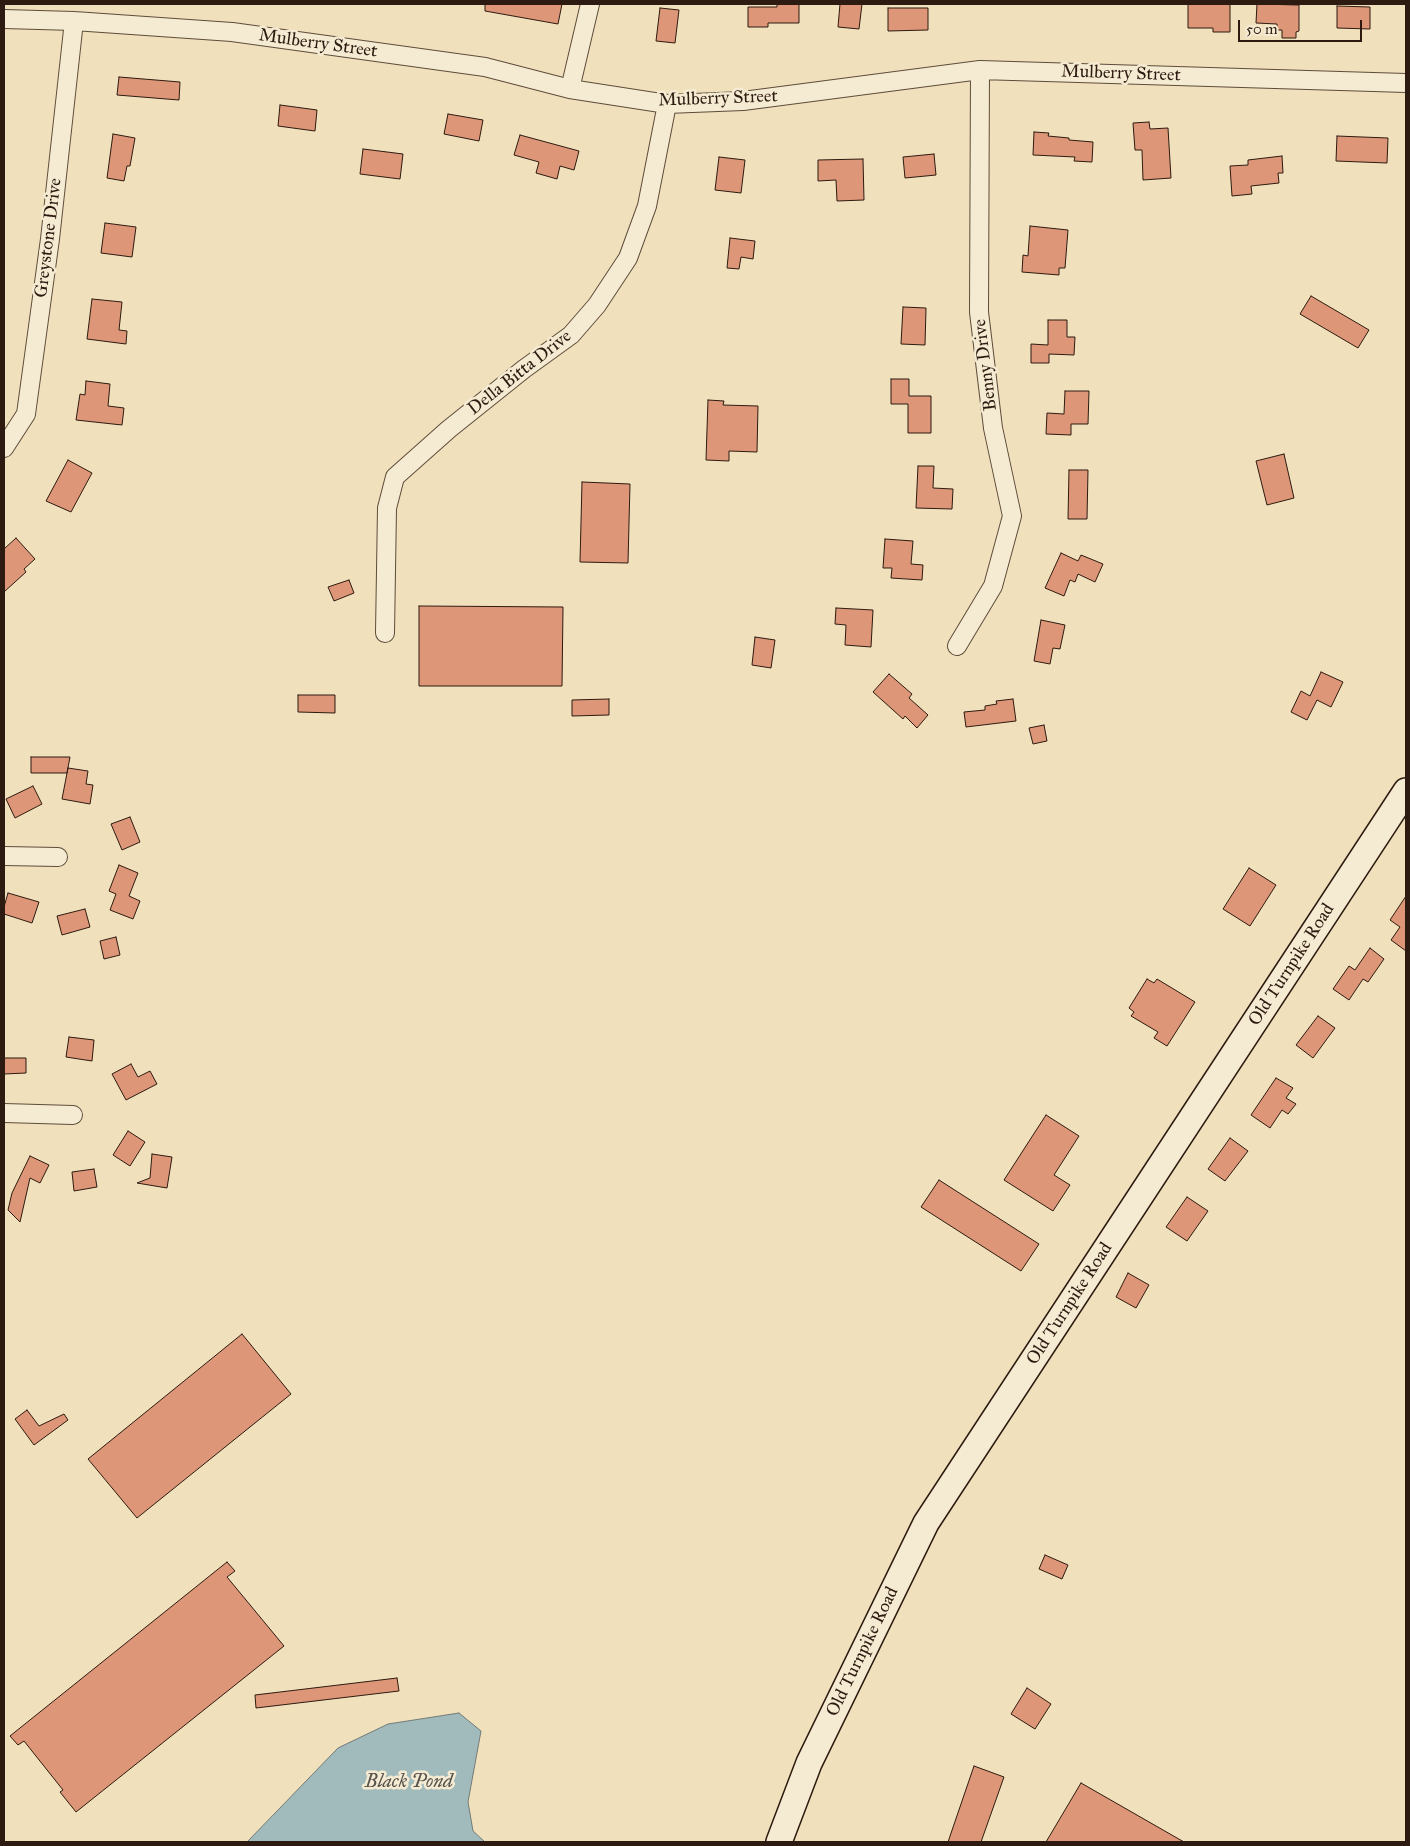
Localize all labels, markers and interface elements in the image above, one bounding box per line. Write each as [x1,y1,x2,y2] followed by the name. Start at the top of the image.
[1240,10,1364,42] scale bar
[1246,20,1278,38] text: 50 m
[257,25,379,63] street label: Mulberry Street
[1061,61,1181,87] street label: Mulberry Street
[658,86,778,112] street label: Mulberry Street
[31,177,67,299] street label: Greystone Drive
[970,318,1002,412] street label: Benny Drive
[464,326,576,420] street label: Della Bitta Drive
[1244,900,1340,1030] street label: Old Turnpike Road
[1022,1239,1118,1369] street label: Old Turnpike Road
[822,1584,904,1720] street label: Old Turnpike Road
[365,1771,453,1793] water label: Black Pond

